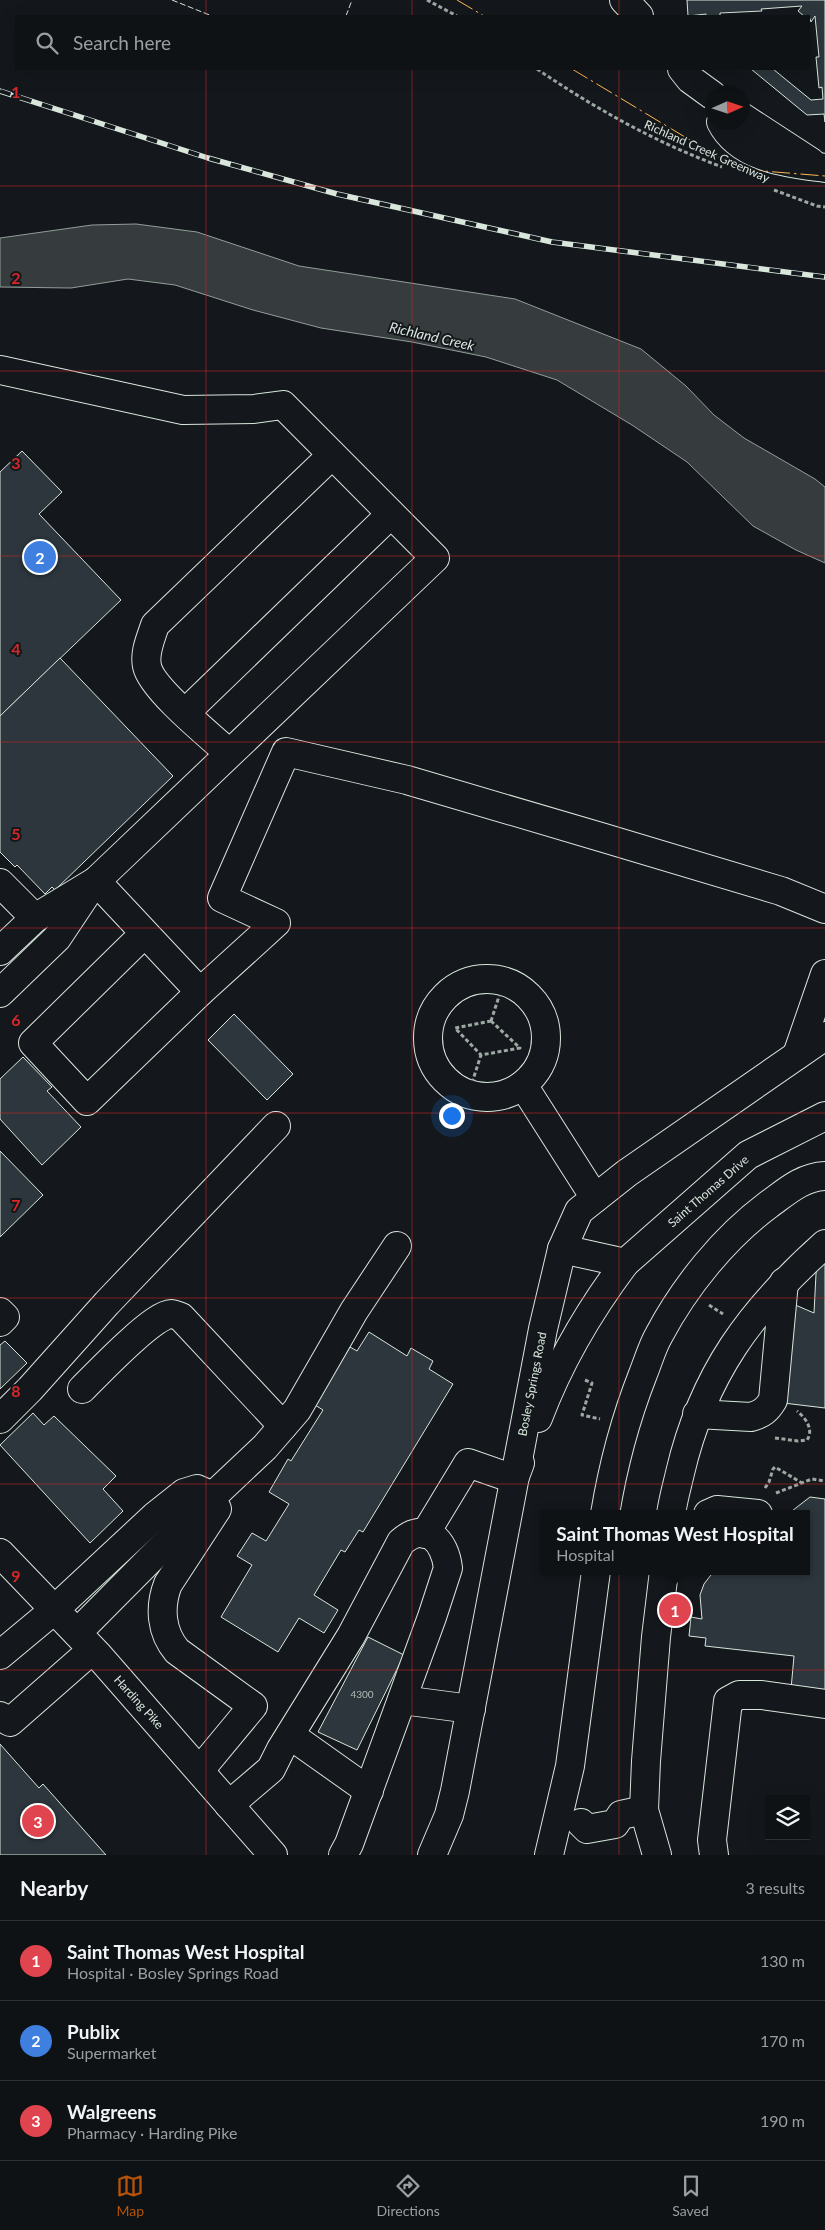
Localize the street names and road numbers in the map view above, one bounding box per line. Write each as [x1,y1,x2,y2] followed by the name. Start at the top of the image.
[642,117,773,186] street label: Richland Creek Greenway
[665,1152,751,1230] street label: Saint Thomas Drive
[515,1331,549,1437] street label: Bosley Springs Road
[111,1672,167,1732] street label: Harding Pike

